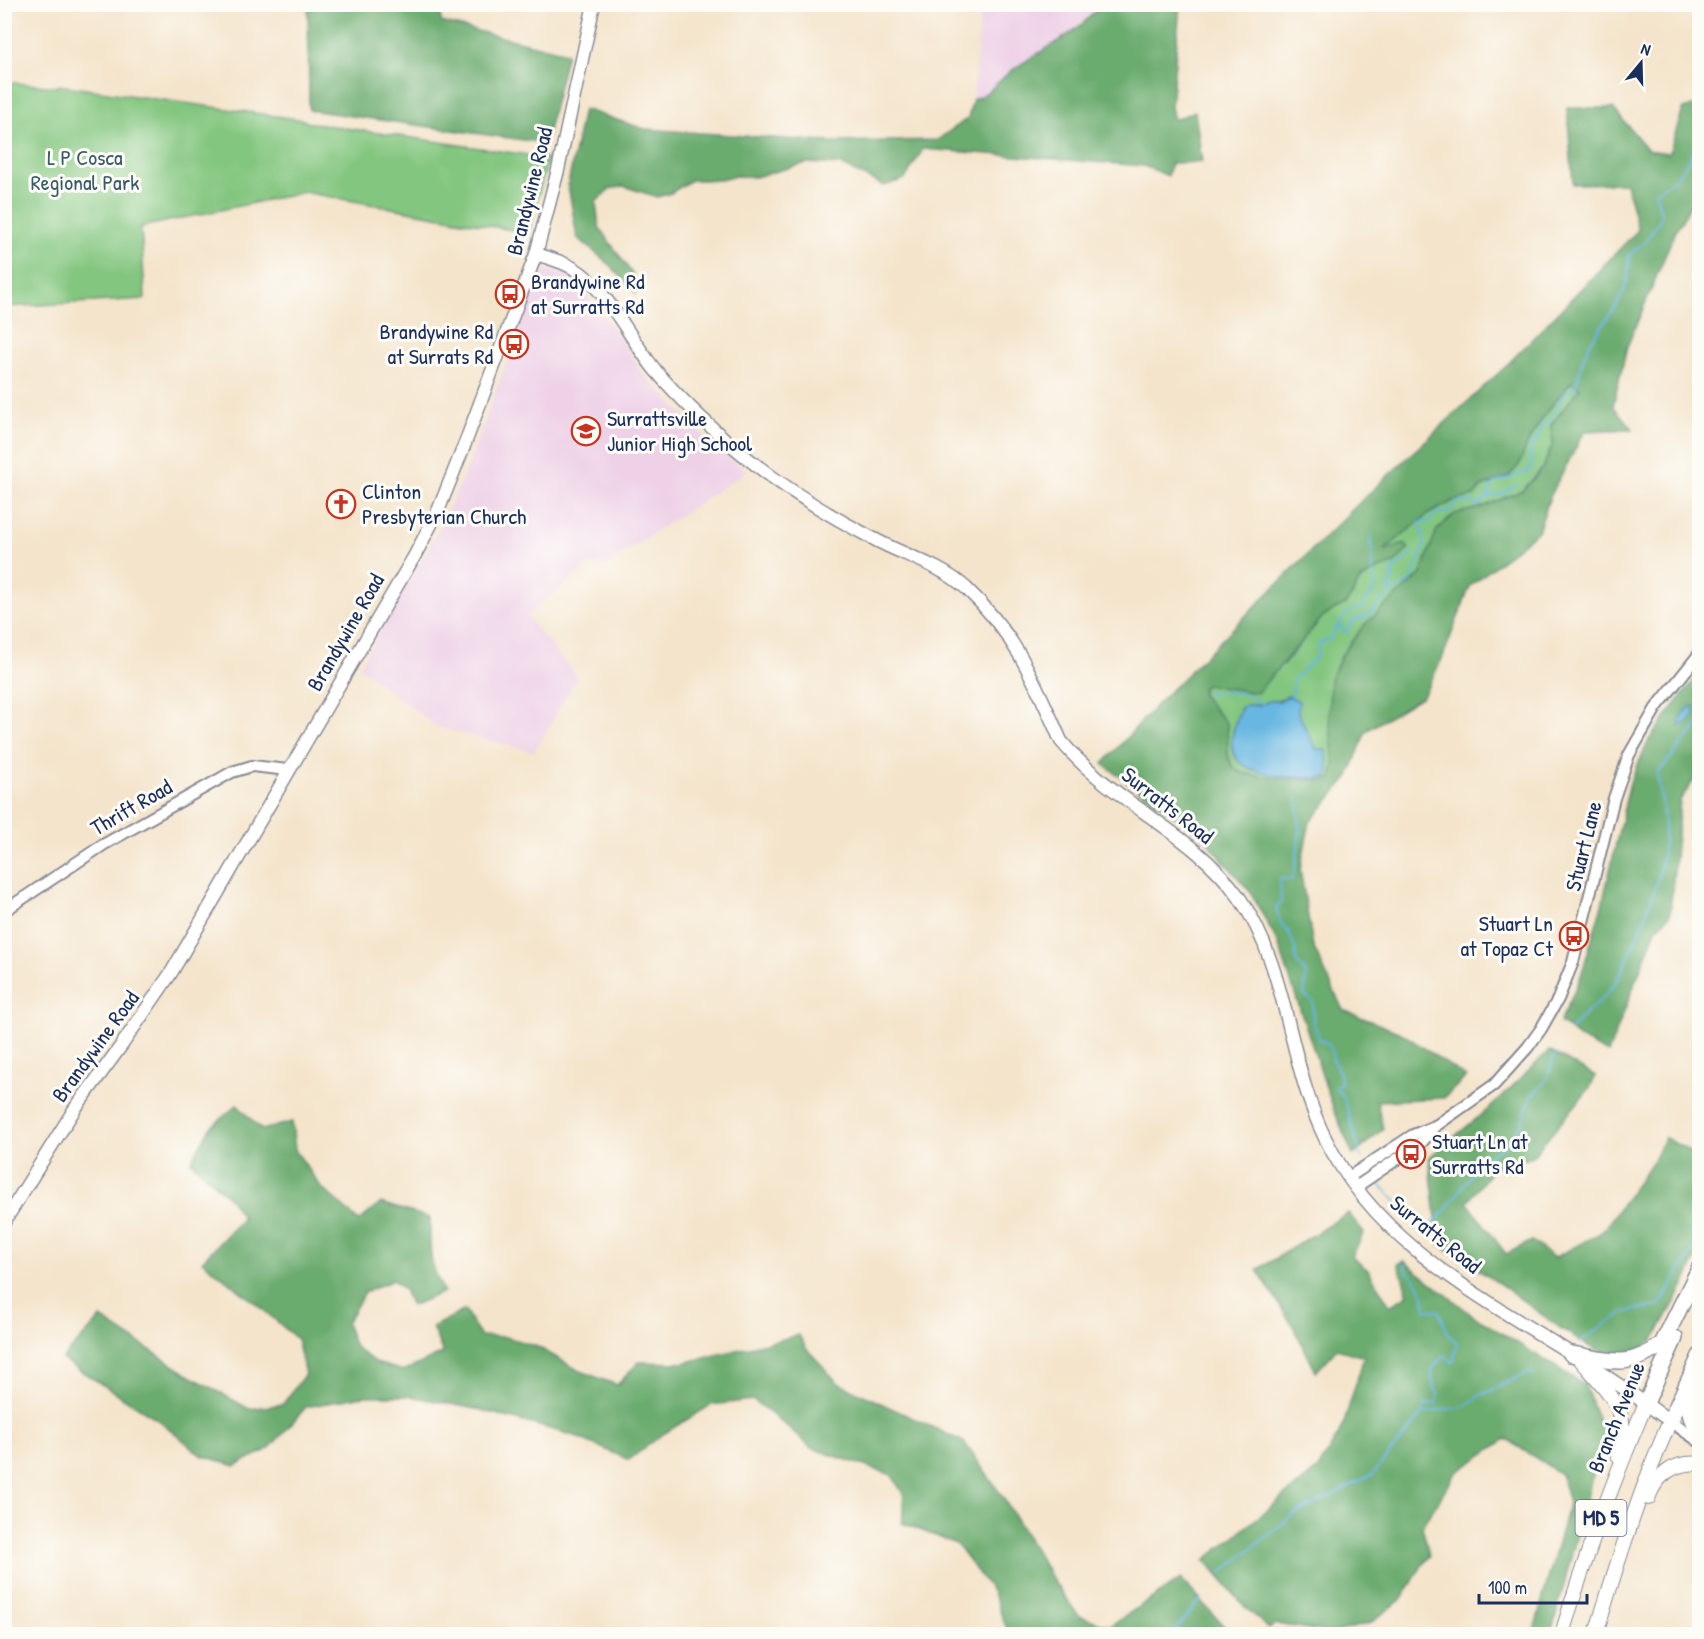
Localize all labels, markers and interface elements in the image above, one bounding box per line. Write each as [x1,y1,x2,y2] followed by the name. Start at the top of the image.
[1611,33,1671,93] north arrow
[1638,37,1654,61] text: N
[499,123,560,258] street label: Brandywine Road
[31,142,139,197] park label: L P Cosca Regional Park
[531,266,645,321] place label: Brandywine Rd at Surratts Rd
[494,278,526,310] bus stop icon: Brandywine Rd at Surratts Rd
[379,316,493,371] place label: Brandywine Rd at Surrats Rd
[498,328,530,360] bus stop icon: Brandywine Rd at Surrats Rd
[607,403,752,458] place label: Surrattsville Junior High School
[570,415,602,447] school or university icon: Surrattsville Junior High School
[362,476,526,531] place label: Clinton Presbyterian Church
[325,488,357,520] church icon: Clinton Presbyterian Church
[299,567,391,696] street label: Brandywine Road
[1116,760,1221,851] street label: Surratts Road
[85,771,178,842] street label: Thrift Road
[1557,798,1609,894] street label: Stuart Lane
[1460,908,1553,963] place label: Stuart Ln at Topaz Ct
[1558,920,1590,952] bus stop icon: Stuart Ln at Topaz Ct
[44,984,146,1108] street label: Brandywine Road
[1432,1126,1528,1181] place label: Stuart Ln at Surratts Rd
[1395,1138,1427,1170] bus stop icon: Stuart Ln at Surratts Rd
[1384,1188,1488,1280] street label: Surratts Road
[1580,1357,1652,1477] street label: Branch Avenue
[1576,1500,1626,1536] road number: MD 5
[1479,1567,1587,1605] scale bar
[1488,1575,1527,1600] text: 100 m

